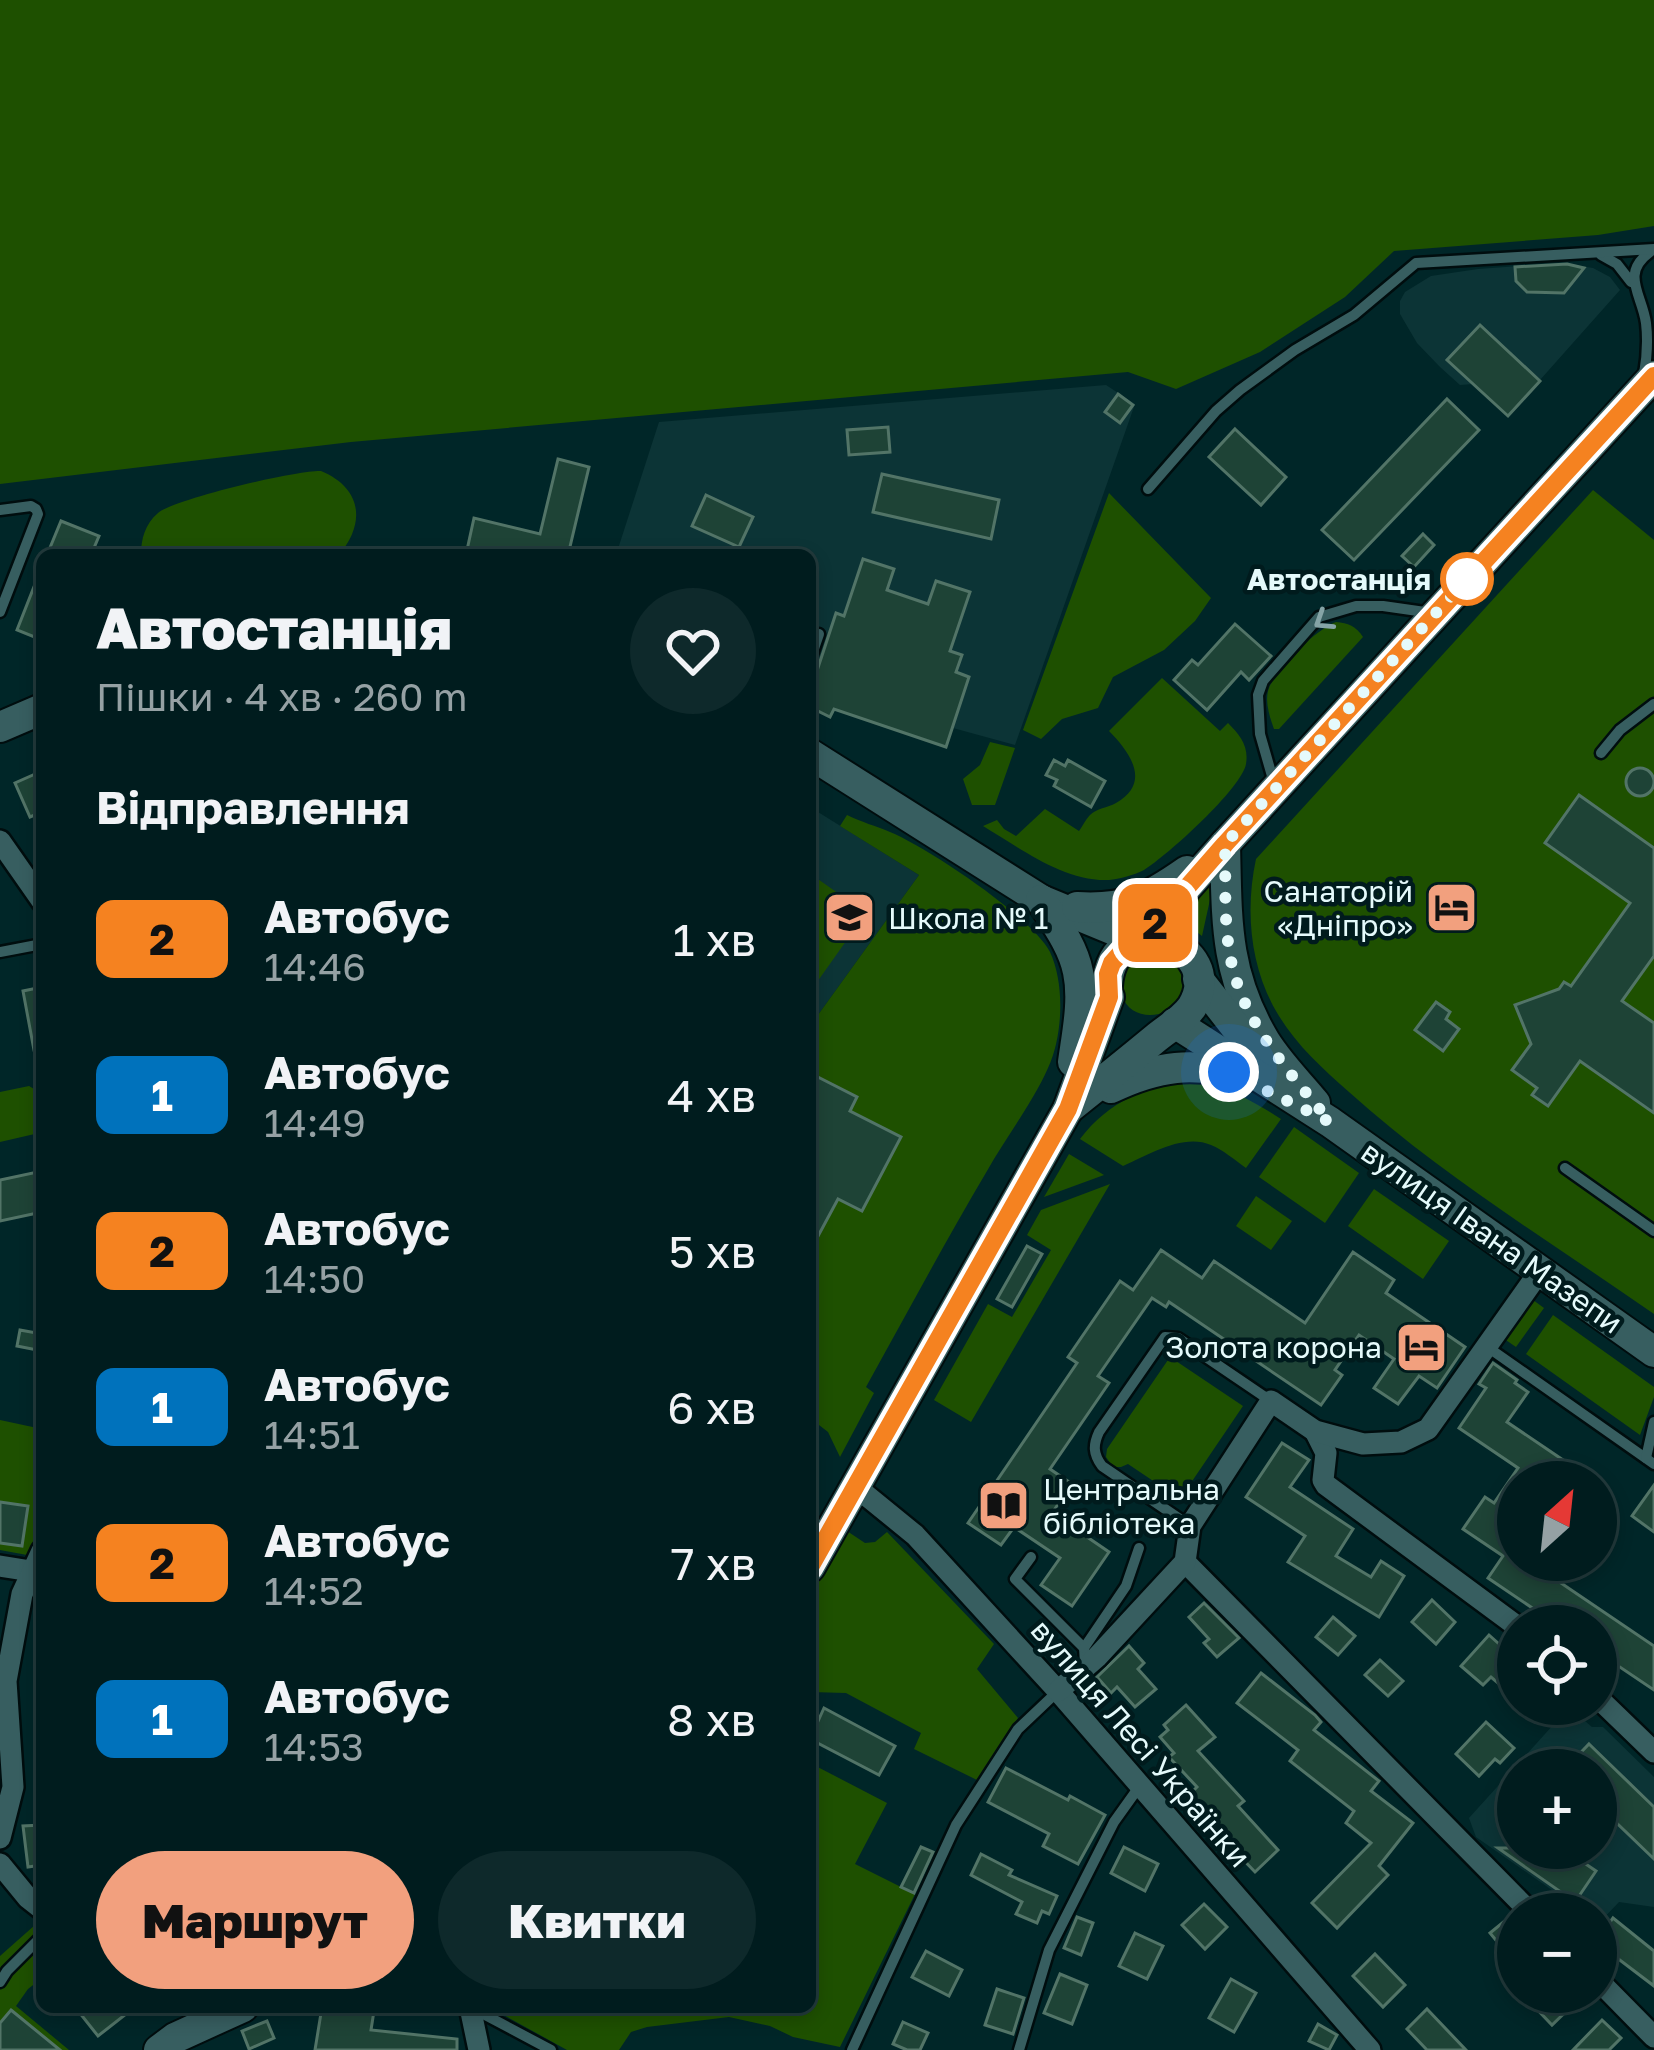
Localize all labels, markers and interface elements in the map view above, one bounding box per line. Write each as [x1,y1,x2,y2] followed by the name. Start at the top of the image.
[1442,554,1492,604] marker: Автостанція
[1247,561,1431,597] place label: Автостанція
[630,588,756,714] button: heart
[96,593,452,662] text: Автостанція
[1315,606,1337,628] one-way arrow
[96,673,468,720] text: Пішки · 4 хв · 260 m
[96,780,410,834] text: Відправлення
[1264,873,1413,943] place label: Санаторій «Дніпро»
[1424,880,1480,936] hotel icon: Санаторій «Дніпро»
[1116,884,1194,962] line badge: 2
[264,889,450,943] text: Автобус
[821,890,877,946] school or university icon: Школа № 1
[1142,898,1168,948] text: 2
[888,900,1048,936] place label: Школа № 1
[673,912,756,966] text: 1 хв
[149,914,175,964] text: 2
[264,943,366,990] text: 14:46
[1199,1042,1259,1102] your location
[264,1045,450,1099] text: Автобус
[667,1068,756,1122] text: 4 хв
[151,1070,173,1120] text: 1
[264,1099,366,1146] text: 14:49
[1355,1133,1629,1341] street label: вулиця Івана Мазепи
[264,1201,450,1255] text: Автобус
[668,1224,756,1278] text: 5 хв
[149,1226,175,1276] text: 2
[264,1255,365,1302] text: 14:50
[1393,1319,1449,1375] hotel icon: Золота корона
[1165,1329,1382,1365] place label: Золота корона
[264,1357,450,1411] text: Автобус
[667,1380,756,1434] text: 6 хв
[151,1382,173,1432] text: 1
[264,1411,360,1458] text: 14:51
[1497,1461,1617,1581] north arrow
[1497,1461,1617,2013] map controls
[1043,1471,1220,1541] place label: Центральна бібліотека
[976,1478,1032,1534] library icon: Центральна бібліотека
[264,1513,450,1567] text: Автобус
[671,1536,756,1590] text: 7 хв
[149,1538,175,1588] text: 2
[264,1567,364,1614] text: 14:52
[1497,1605,1617,1725] button: locate
[1024,1612,1258,1874] street label: вулиця Лесі Українки
[264,1669,450,1723] text: Автобус
[667,1692,756,1746] text: 8 хв
[151,1694,173,1744] text: 1
[264,1723,364,1770] text: 14:53
[1497,1749,1617,1869] button: +
[96,1851,414,1989] button: Маршрут
[438,1851,756,1989] button: Квитки
[1497,1893,1617,2013] button: −

